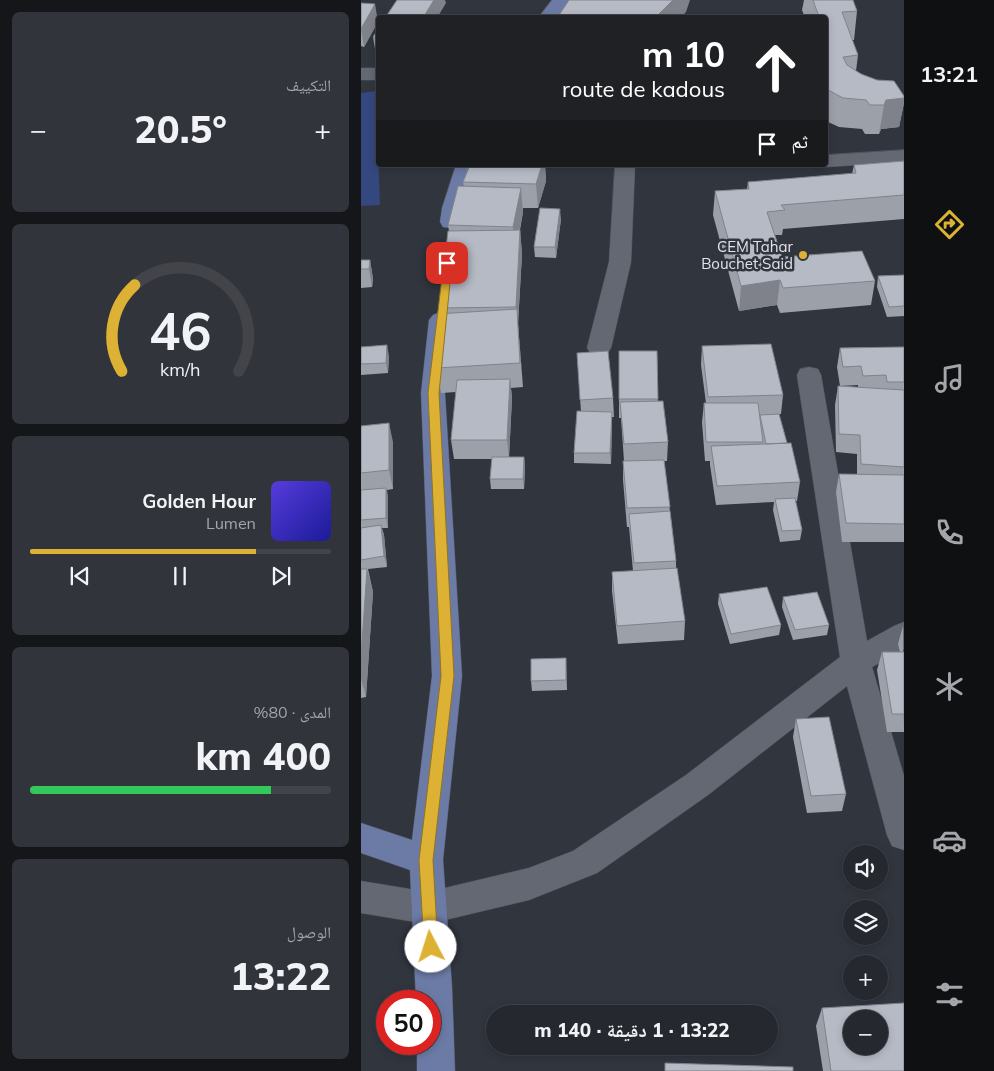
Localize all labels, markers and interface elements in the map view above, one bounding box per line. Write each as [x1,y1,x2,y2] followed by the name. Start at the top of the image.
[642,32,725,76] text: 10 m
[743,35,808,100] icon: ahead
[920,60,978,88] text: 13:21
[286,75,331,95] text: التكييف
[562,75,725,103] text: route de kadous
[134,105,227,153] text: 20.5°
[30,112,47,147] text: −
[314,112,331,147] text: +
[791,129,808,153] text: ثم
[753,130,781,158] icon: arrive
[932,207,967,242] icon: directions
[701,237,794,273] place label: CEM Tahar Bouchet Said
[426,242,468,284] pin
[433,249,461,277] icon: arrive
[797,249,809,261] marker: CEM Tahar Bouchet Said
[149,298,212,363] text: 46
[160,358,201,380] text: km/h
[932,361,967,396] icon: music
[142,489,256,513] text: Golden Hour
[206,513,256,533] text: Lumen
[932,515,967,550] icon: phone
[66,562,94,590] icon: previous
[166,562,194,590] icon: pause
[267,562,295,590] icon: next
[932,669,967,704] icon: climate
[253,702,331,722] text: المدى · 80%
[195,732,331,780] text: 400 km
[932,823,967,858] icon: car
[843,845,888,1055] map controls
[843,845,888,890] button: sound
[843,900,888,945] button: layers
[404,920,456,972] position arrow
[287,922,331,942] text: الوصول
[230,952,331,1000] text: 13:22
[843,955,888,1000] button: +
[932,977,967,1012] icon: filters
[376,990,441,1055] speed limit sign: 50
[843,1010,888,1055] button: −
[534,1018,730,1042] text: 13:22 · 1 دقيقة · 140 m

